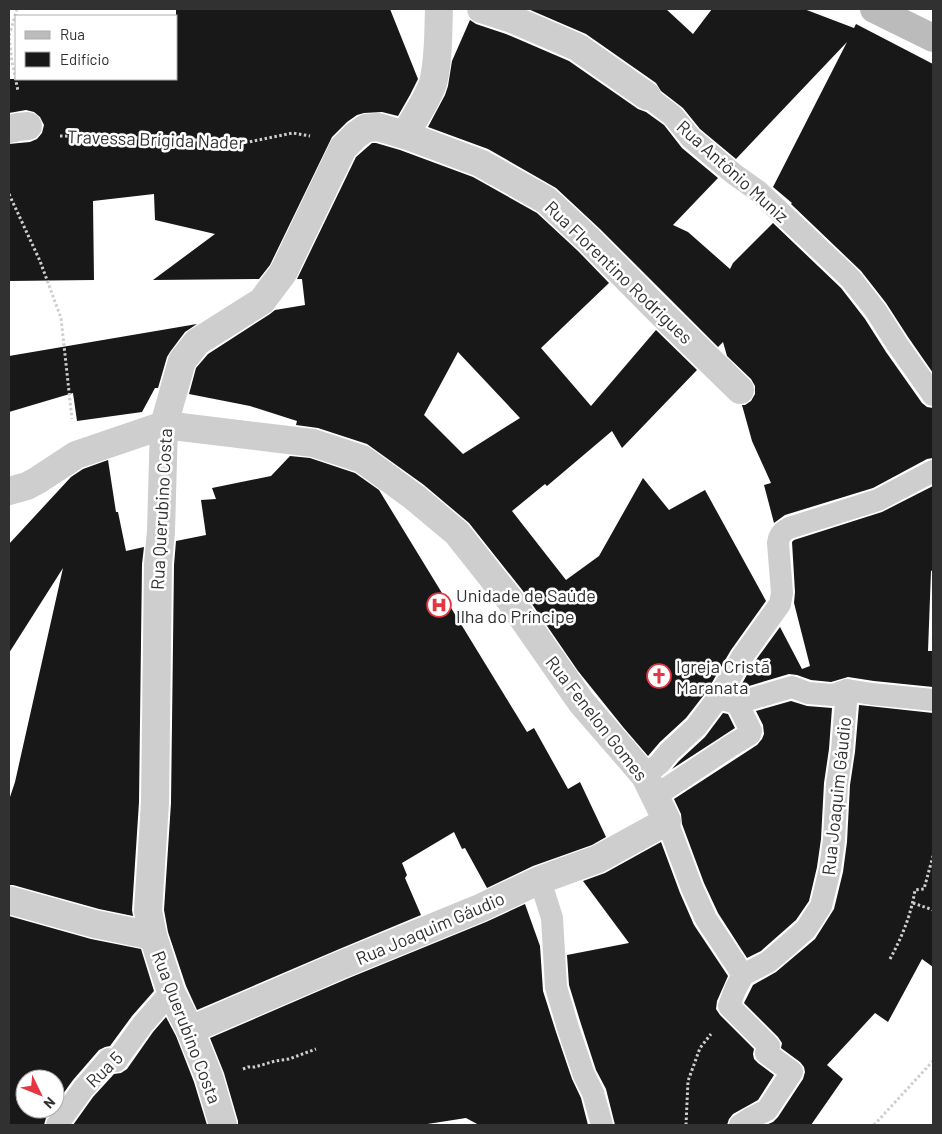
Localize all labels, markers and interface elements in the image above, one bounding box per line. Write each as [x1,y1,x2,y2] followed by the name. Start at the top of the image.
[15,15,178,80] legend
[60,25,85,43] text: Rua
[60,50,109,68] text: Edifício
[673,115,793,227] street label: Rua Antônio Muniz
[67,125,246,153] street label: Travessa Brígida Nader
[541,196,697,348] street label: Rua Florentino Rodrigues
[146,428,176,590] street label: Rua Querubino Costa
[456,584,596,627] place label: Unidade de Saúde Ilha do Príncipe
[426,592,452,618] hospital icon: Unidade de Saúde Ilha do Príncipe
[541,651,653,785] street label: Rua Fenelon Gomes
[676,655,770,698] place label: Igreja Cristã Maranata
[646,663,672,689] church icon: Igreja Cristã Maranata
[817,716,855,876] street label: Rua Joaquim Gáudio
[352,887,508,969] street label: Rua Joaquim Gáudio
[148,948,226,1106] street label: Rua Querubino Costa
[81,1046,127,1092] street label: Rua 5
[15,1069,65,1119] north arrow
[40,1094,59,1112] text: N

